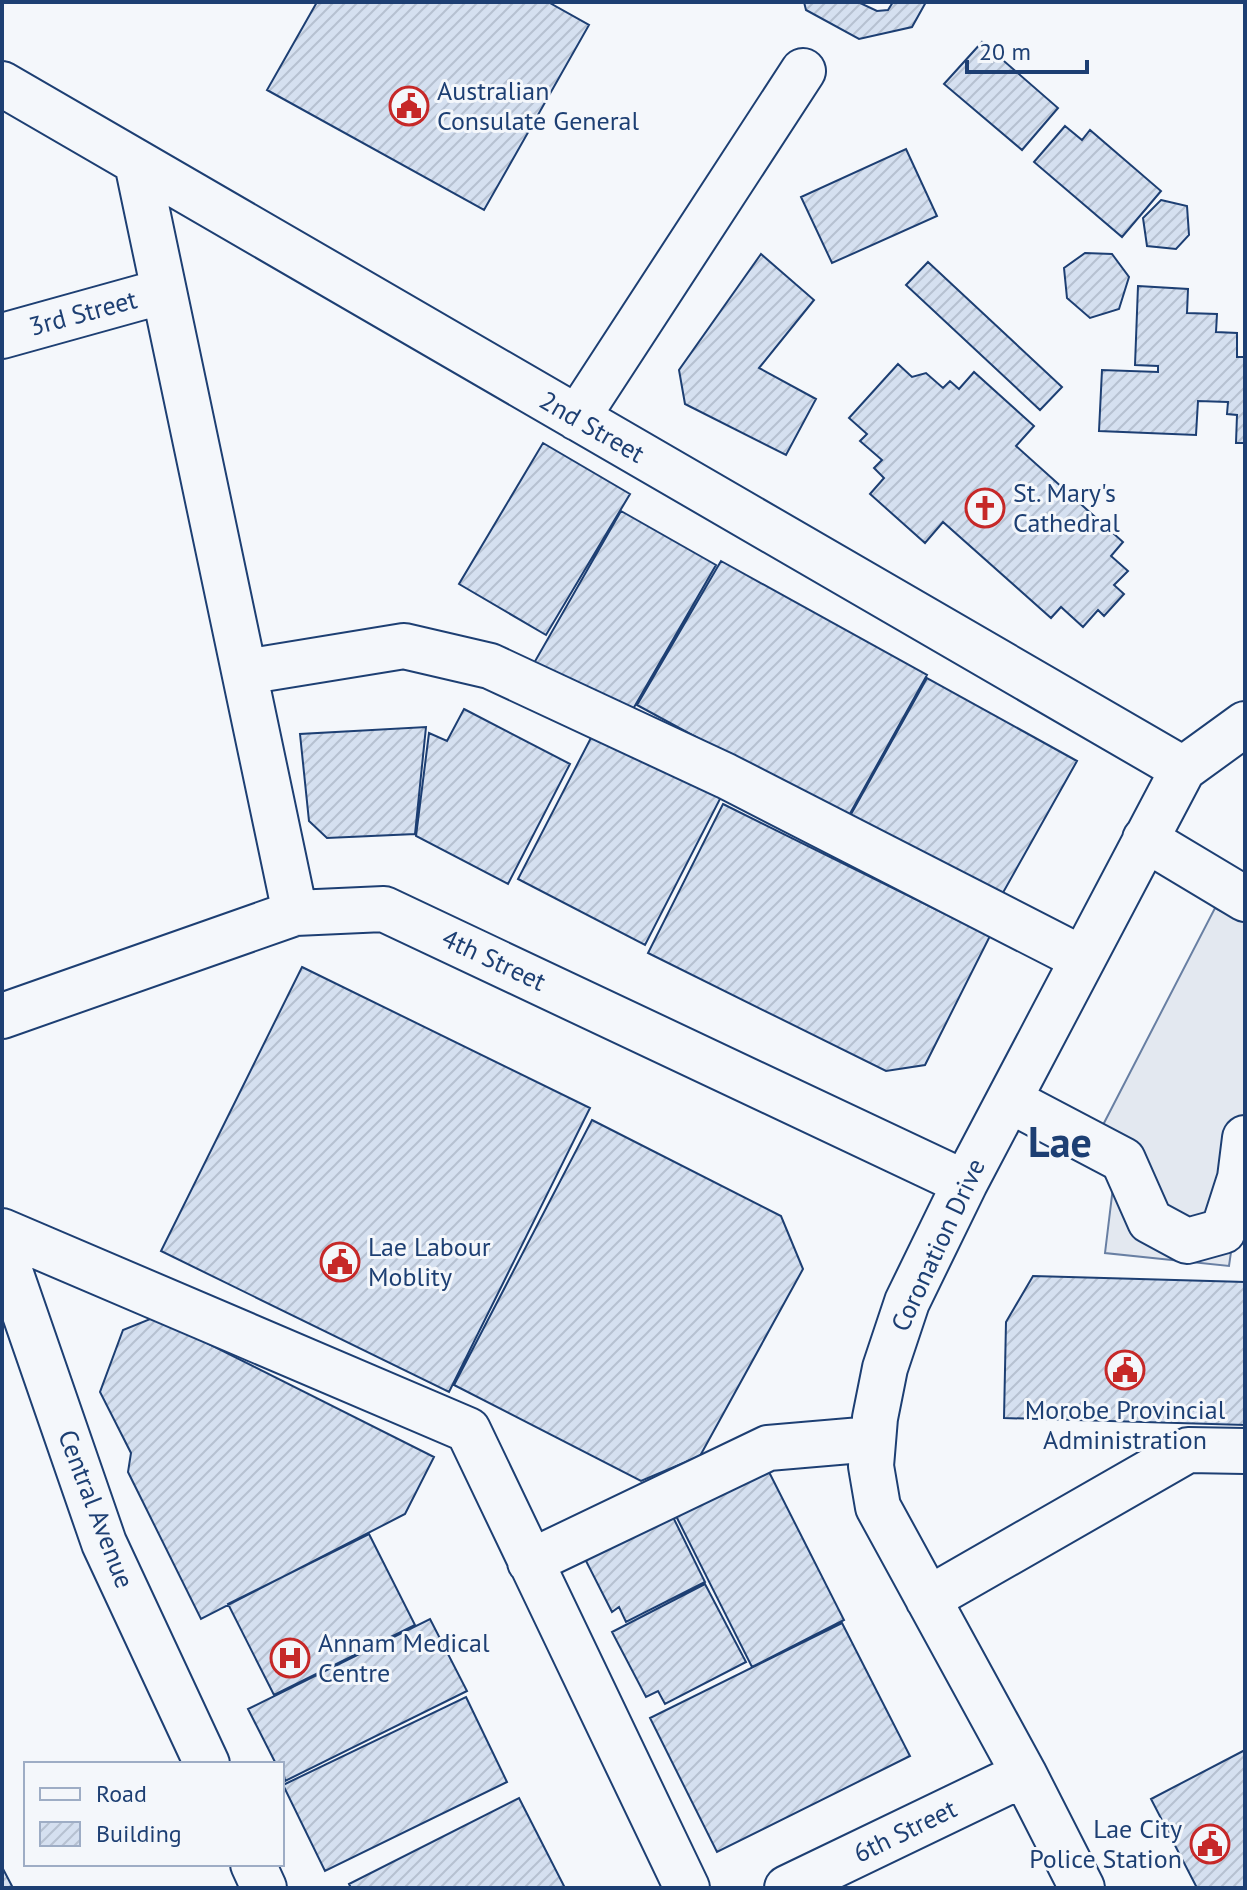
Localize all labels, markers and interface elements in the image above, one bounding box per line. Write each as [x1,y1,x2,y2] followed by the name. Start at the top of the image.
[967,24,1087,74] scale bar
[979,36,1031,67] text: 20 m
[437,74,640,137] place label: Australian Consulate General
[388,85,430,127] public building icon: Australian Consulate General
[25,282,141,343] street label: 3rd Street
[534,383,651,470] street label: 2nd Street
[1013,476,1120,539] place label: St. Mary's Cathedral
[964,487,1006,529] church icon: St. Mary's Cathedral
[437,921,551,998] street label: 4th Street
[1028,1114,1092,1169] district label: Lae
[883,1153,992,1336] street label: Coronation Drive
[368,1230,491,1293] place label: Lae Labour Moblity
[319,1241,361,1283] public building icon: Lae Labour Moblity
[1104,1349,1146,1391] public building icon: Morobe Provincial Administration
[1025,1393,1226,1456] place label: Morobe Provincial Administration
[51,1425,142,1593] street label: Central Avenue
[318,1626,490,1689] place label: Annam Medical Centre
[269,1637,311,1679] hospital icon: Annam Medical Centre
[24,1762,284,1866] legend
[96,1778,147,1809] text: Road
[848,1791,962,1870] street label: 6th Street
[1029,1812,1182,1875] place label: Lae City Police Station
[96,1818,182,1849] text: Building
[1189,1823,1231,1865] public building icon: Lae City Police Station

